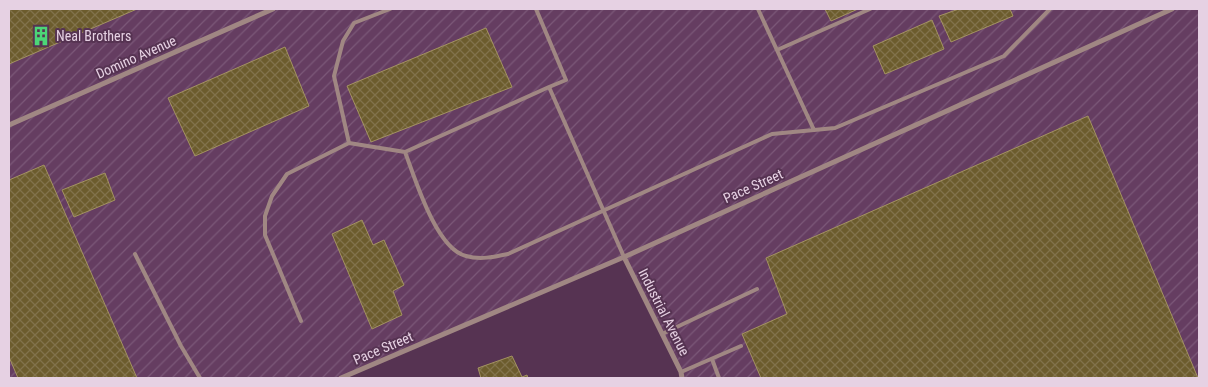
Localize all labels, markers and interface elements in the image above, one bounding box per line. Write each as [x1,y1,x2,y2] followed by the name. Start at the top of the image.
[30,25,52,47] building icon: Neal Brothers
[56,28,131,44] place label: Neal Brothers
[93,32,179,82] street label: Domino Avenue
[721,166,785,206] street label: Pace Street
[635,266,693,359] street label: Industrial Avenue
[351,328,415,368] street label: Pace Street

